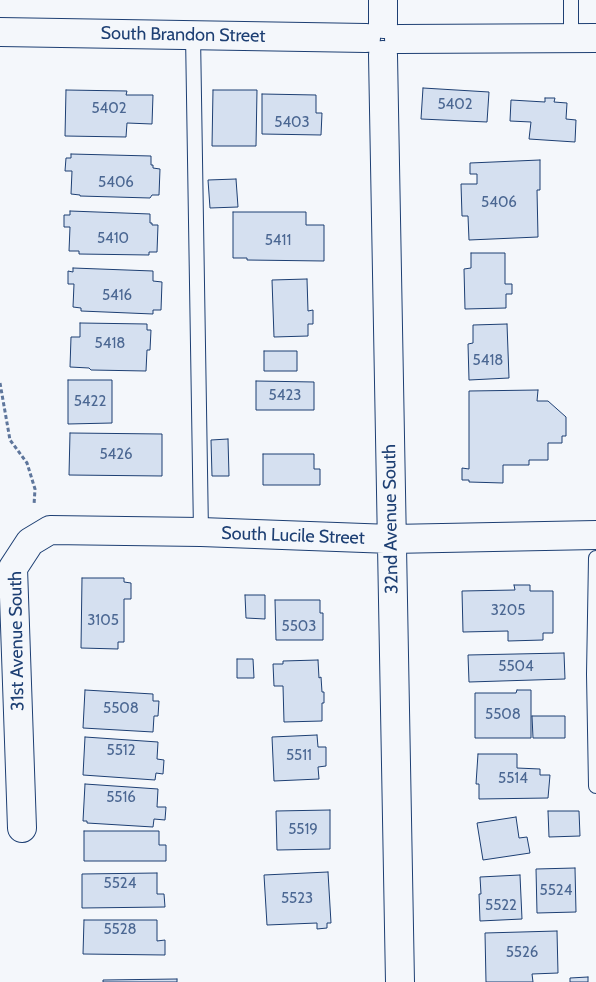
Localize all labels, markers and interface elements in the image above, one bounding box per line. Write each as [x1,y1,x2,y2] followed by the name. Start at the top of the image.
[100,23,266,47] street label: South Brandon Street
[437,96,473,114] house number: 5402
[91,100,127,118] house number: 5402
[274,114,310,132] house number: 5403
[98,174,134,192] house number: 5406
[481,194,517,212] house number: 5406
[97,230,129,248] house number: 5410
[265,232,291,250] house number: 5411
[102,287,132,305] house number: 5416
[95,335,125,353] house number: 5418
[473,352,503,370] house number: 5418
[269,387,301,405] house number: 5423
[74,393,106,411] house number: 5422
[379,444,403,594] street label: 32nd Avenue South
[99,446,133,464] house number: 5426
[221,523,365,549] street label: South Lucile Street
[5,571,29,711] street label: 31st Avenue South
[491,602,525,620] house number: 3205
[87,612,119,630] house number: 3105
[282,618,316,636] house number: 5503
[498,658,534,676] house number: 5504
[103,700,139,718] house number: 5508
[485,706,521,724] house number: 5508
[107,742,135,760] house number: 5512
[286,747,312,765] house number: 5511
[498,770,528,788] house number: 5514
[106,789,136,807] house number: 5516
[288,821,318,839] house number: 5519
[104,875,136,893] house number: 5524
[540,882,572,900] house number: 5524
[281,890,313,908] house number: 5523
[485,897,517,915] house number: 5522
[103,921,137,939] house number: 5528
[506,944,538,962] house number: 5526

